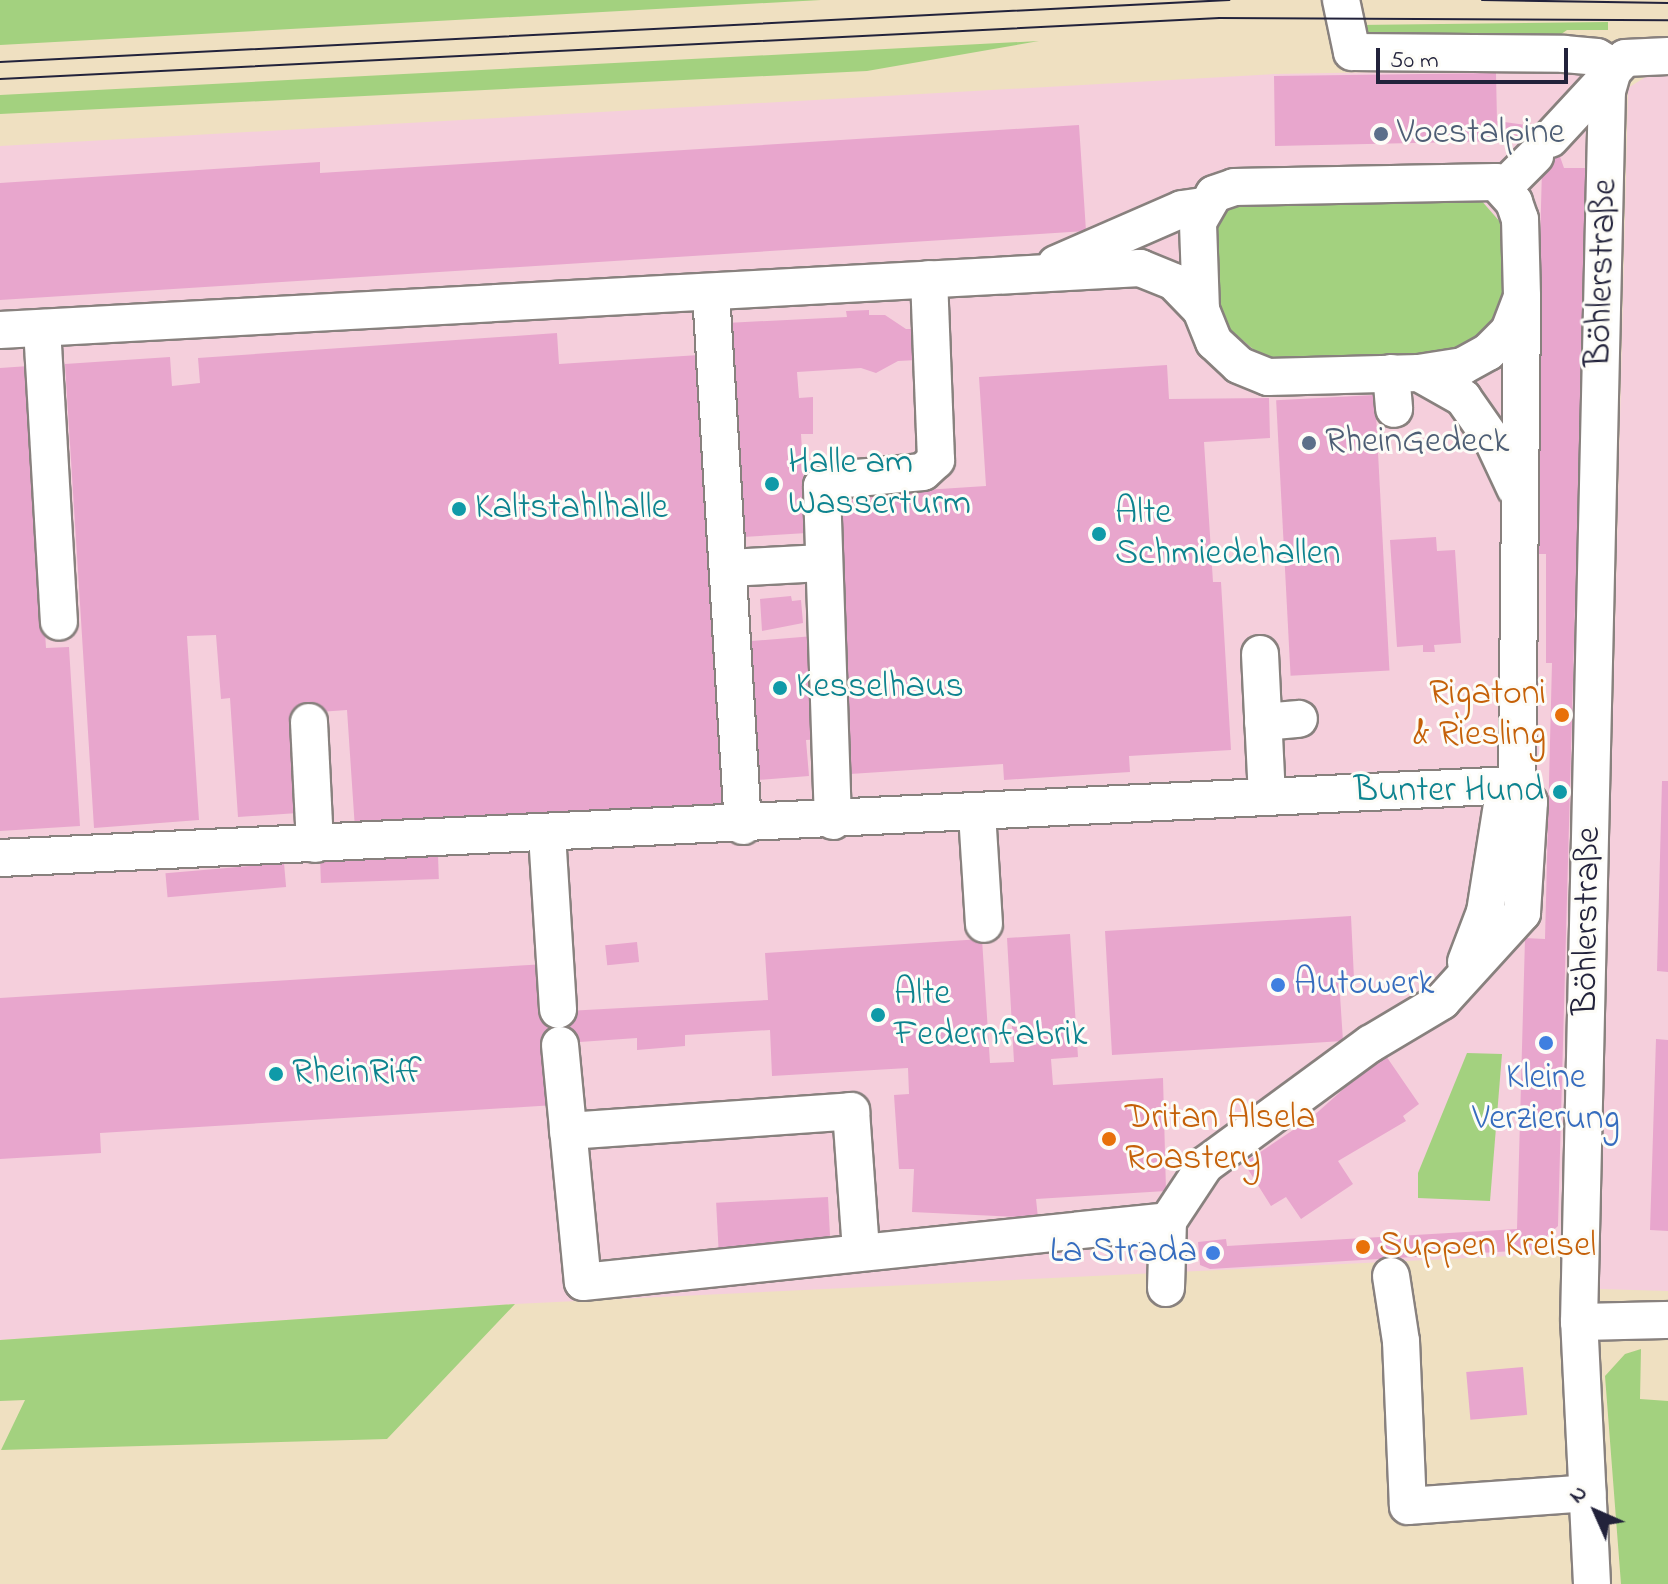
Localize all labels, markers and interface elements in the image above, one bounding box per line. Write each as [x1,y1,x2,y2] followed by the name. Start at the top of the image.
[1380,32,1572,82] scale bar
[1390,44,1439,79] text: 50 m
[1397,112,1565,156] place label: Voestalpine
[1372,125,1390,143] marker: Voestalpine
[1578,178,1628,368] street label: Böhlerstraße
[1325,421,1509,465] place label: RheinGedeck
[1300,434,1318,452] marker: RheinGedeck
[788,441,971,526] place label: Halle am Wasserturm
[763,475,781,493] marker: Halle am Wasserturm
[475,487,668,531] place label: Kaltstahlhalle
[1115,491,1341,576] place label: Alte Schmiedehallen
[450,500,468,518] marker: Kaltstahlhalle
[1090,525,1108,543] marker: Alte Schmiedehallen
[796,666,964,710] place label: Kesselhaus
[1413,672,1546,757] place label: Rigatoni & Riesling
[771,679,789,697] marker: Kesselhaus
[1553,706,1571,724] marker: Rigatoni & Riesling
[1354,770,1544,814] place label: Bunter Hund
[1551,783,1569,801] marker: Bunter Hund
[1565,826,1611,1016] street label: Böhlerstraße
[1294,963,1434,1007] place label: Autowerk
[894,972,1087,1057] place label: Alte Federnfabrik
[1269,976,1287,994] marker: Autowerk
[869,1006,887,1024] marker: Alte Federnfabrik
[1537,1034,1555,1052] marker: Kleine Verzierung
[292,1052,422,1096] place label: RheinRiff
[1472,1056,1620,1141] place label: Kleine Verzierung
[267,1065,285,1083] marker: RheinRiff
[1125,1096,1316,1181] place label: Dritan Alsela Roastery
[1100,1130,1118,1148] marker: Dritan Alsela Roastery
[1379,1225,1596,1269] place label: Suppen Kreisel
[1050,1231,1197,1275] place label: La Strada
[1354,1238,1372,1256] marker: Suppen Kreisel
[1204,1244,1222,1262] marker: La Strada
[1556,1472,1636,1552] north arrow
[1562,1478,1596,1512] text: N

